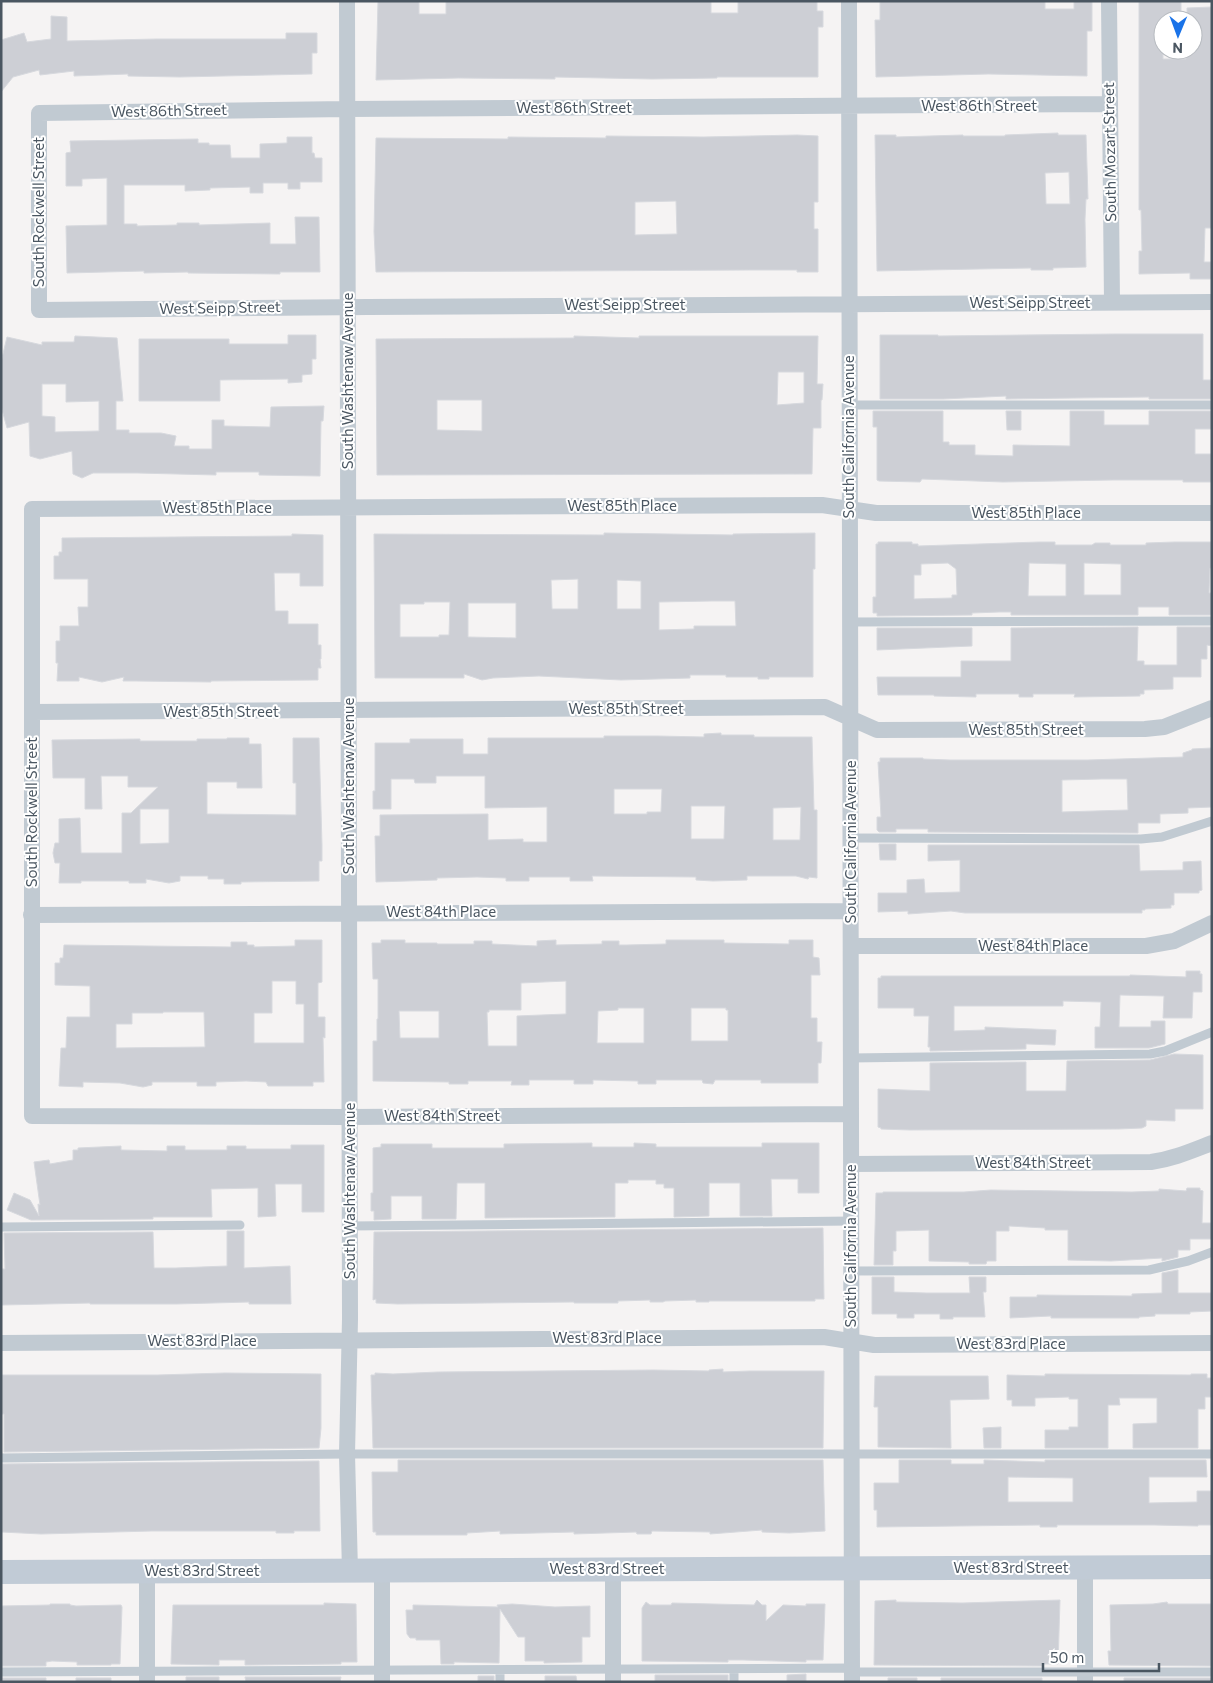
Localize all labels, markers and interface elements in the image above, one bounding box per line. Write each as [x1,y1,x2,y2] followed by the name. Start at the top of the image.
[1153,10,1203,60] north arrow
[1172,40,1183,57] text: N
[1099,82,1119,222] street label: South Mozart Street
[921,96,1037,114] street label: West 86th Street
[516,98,632,116] street label: West 86th Street
[111,100,227,120] street label: West 86th Street
[29,137,47,287] street label: South Rockwell Street
[338,293,356,469] street label: South Washtenaw Avenue
[969,293,1091,311] street label: West Seipp Street
[564,295,686,313] street label: West Seipp Street
[159,297,281,317] street label: West Seipp Street
[839,355,857,519] street label: South California Avenue
[567,496,677,514] street label: West 85th Place
[162,498,272,516] street label: West 85th Place
[971,503,1081,521] street label: West 85th Place
[339,698,357,874] street label: South Washtenaw Avenue
[568,699,684,717] street label: West 85th Street
[163,702,279,720] street label: West 85th Street
[968,720,1084,738] street label: West 85th Street
[22,737,40,887] street label: South Rockwell Street
[841,760,859,924] street label: South California Avenue
[386,902,496,920] street label: West 84th Place
[978,936,1088,954] street label: West 84th Place
[340,1103,358,1279] street label: South Washtenaw Avenue
[384,1106,500,1124] street label: West 84th Street
[975,1153,1091,1171] street label: West 84th Street
[841,1164,859,1328] street label: South California Avenue
[552,1328,662,1346] street label: West 83rd Place
[147,1331,257,1349] street label: West 83rd Place
[956,1334,1066,1352] street label: West 83rd Place
[953,1558,1069,1576] street label: West 83rd Street
[549,1559,665,1577] street label: West 83rd Street
[144,1561,260,1579] street label: West 83rd Street
[1043,1640,1159,1672] scale bar
[1050,1648,1084,1666] text: 50 m

